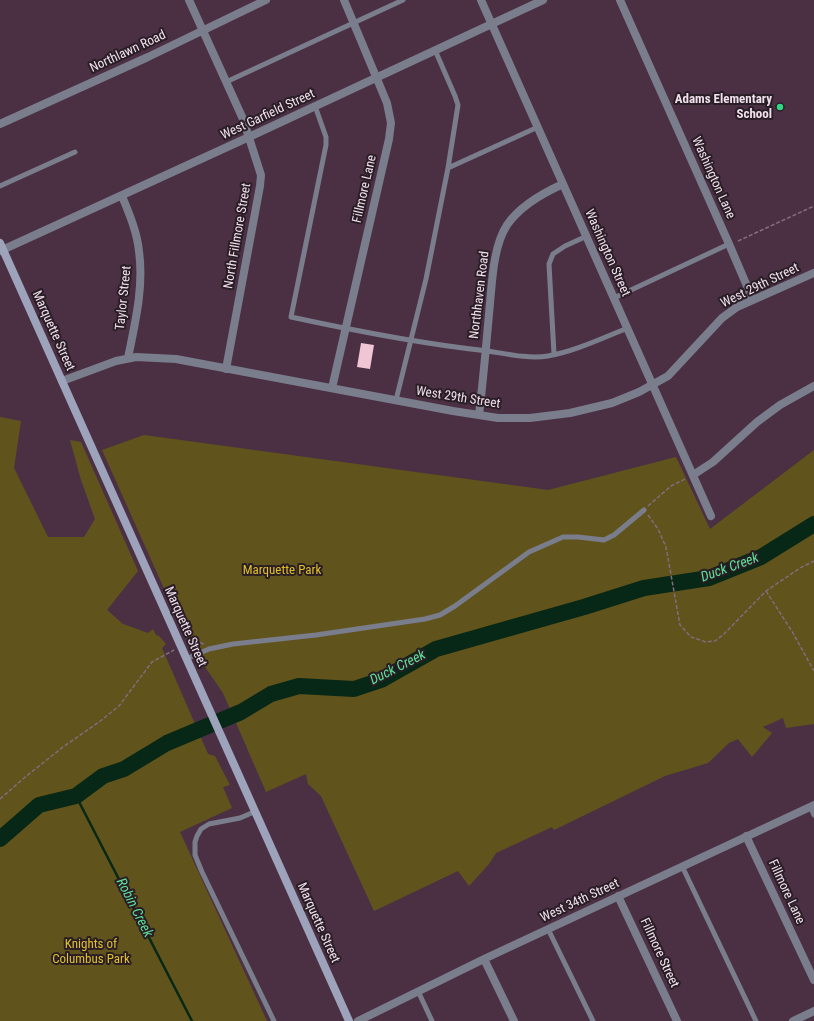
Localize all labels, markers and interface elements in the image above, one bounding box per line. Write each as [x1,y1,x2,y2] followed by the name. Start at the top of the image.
[88,28,168,76] street label: Northlawn Road
[219,86,317,144] street label: West Garfield Street
[675,92,772,123] place label: Adams Elementary School
[775,102,785,112] marker: Adams Elementary School
[688,135,738,221] street label: Washington Lane
[350,154,380,224] street label: Fillmore Lane
[221,182,255,290] street label: North Fillmore Street
[581,207,633,299] street label: Washington Street
[467,250,493,340] street label: Northhaven Road
[718,260,802,312] street label: West 29th Street
[113,265,135,331] street label: Taylor Street
[28,289,78,373] street label: Marquette Street
[415,384,501,412] street label: West 29th Street
[699,550,761,586] water label: Duck Creek
[243,563,321,579] park label: Marquette Park
[160,585,210,669] street label: Marquette Street
[367,647,429,689] water label: Duck Creek
[764,857,808,927] street label: Fillmore Lane
[112,876,156,940] water label: Robin Creek
[538,876,622,926] street label: West 34th Street
[293,881,343,965] street label: Marquette Street
[636,916,682,990] street label: Fillmore Street
[52,937,130,968] park label: Knights of Columbus Park

